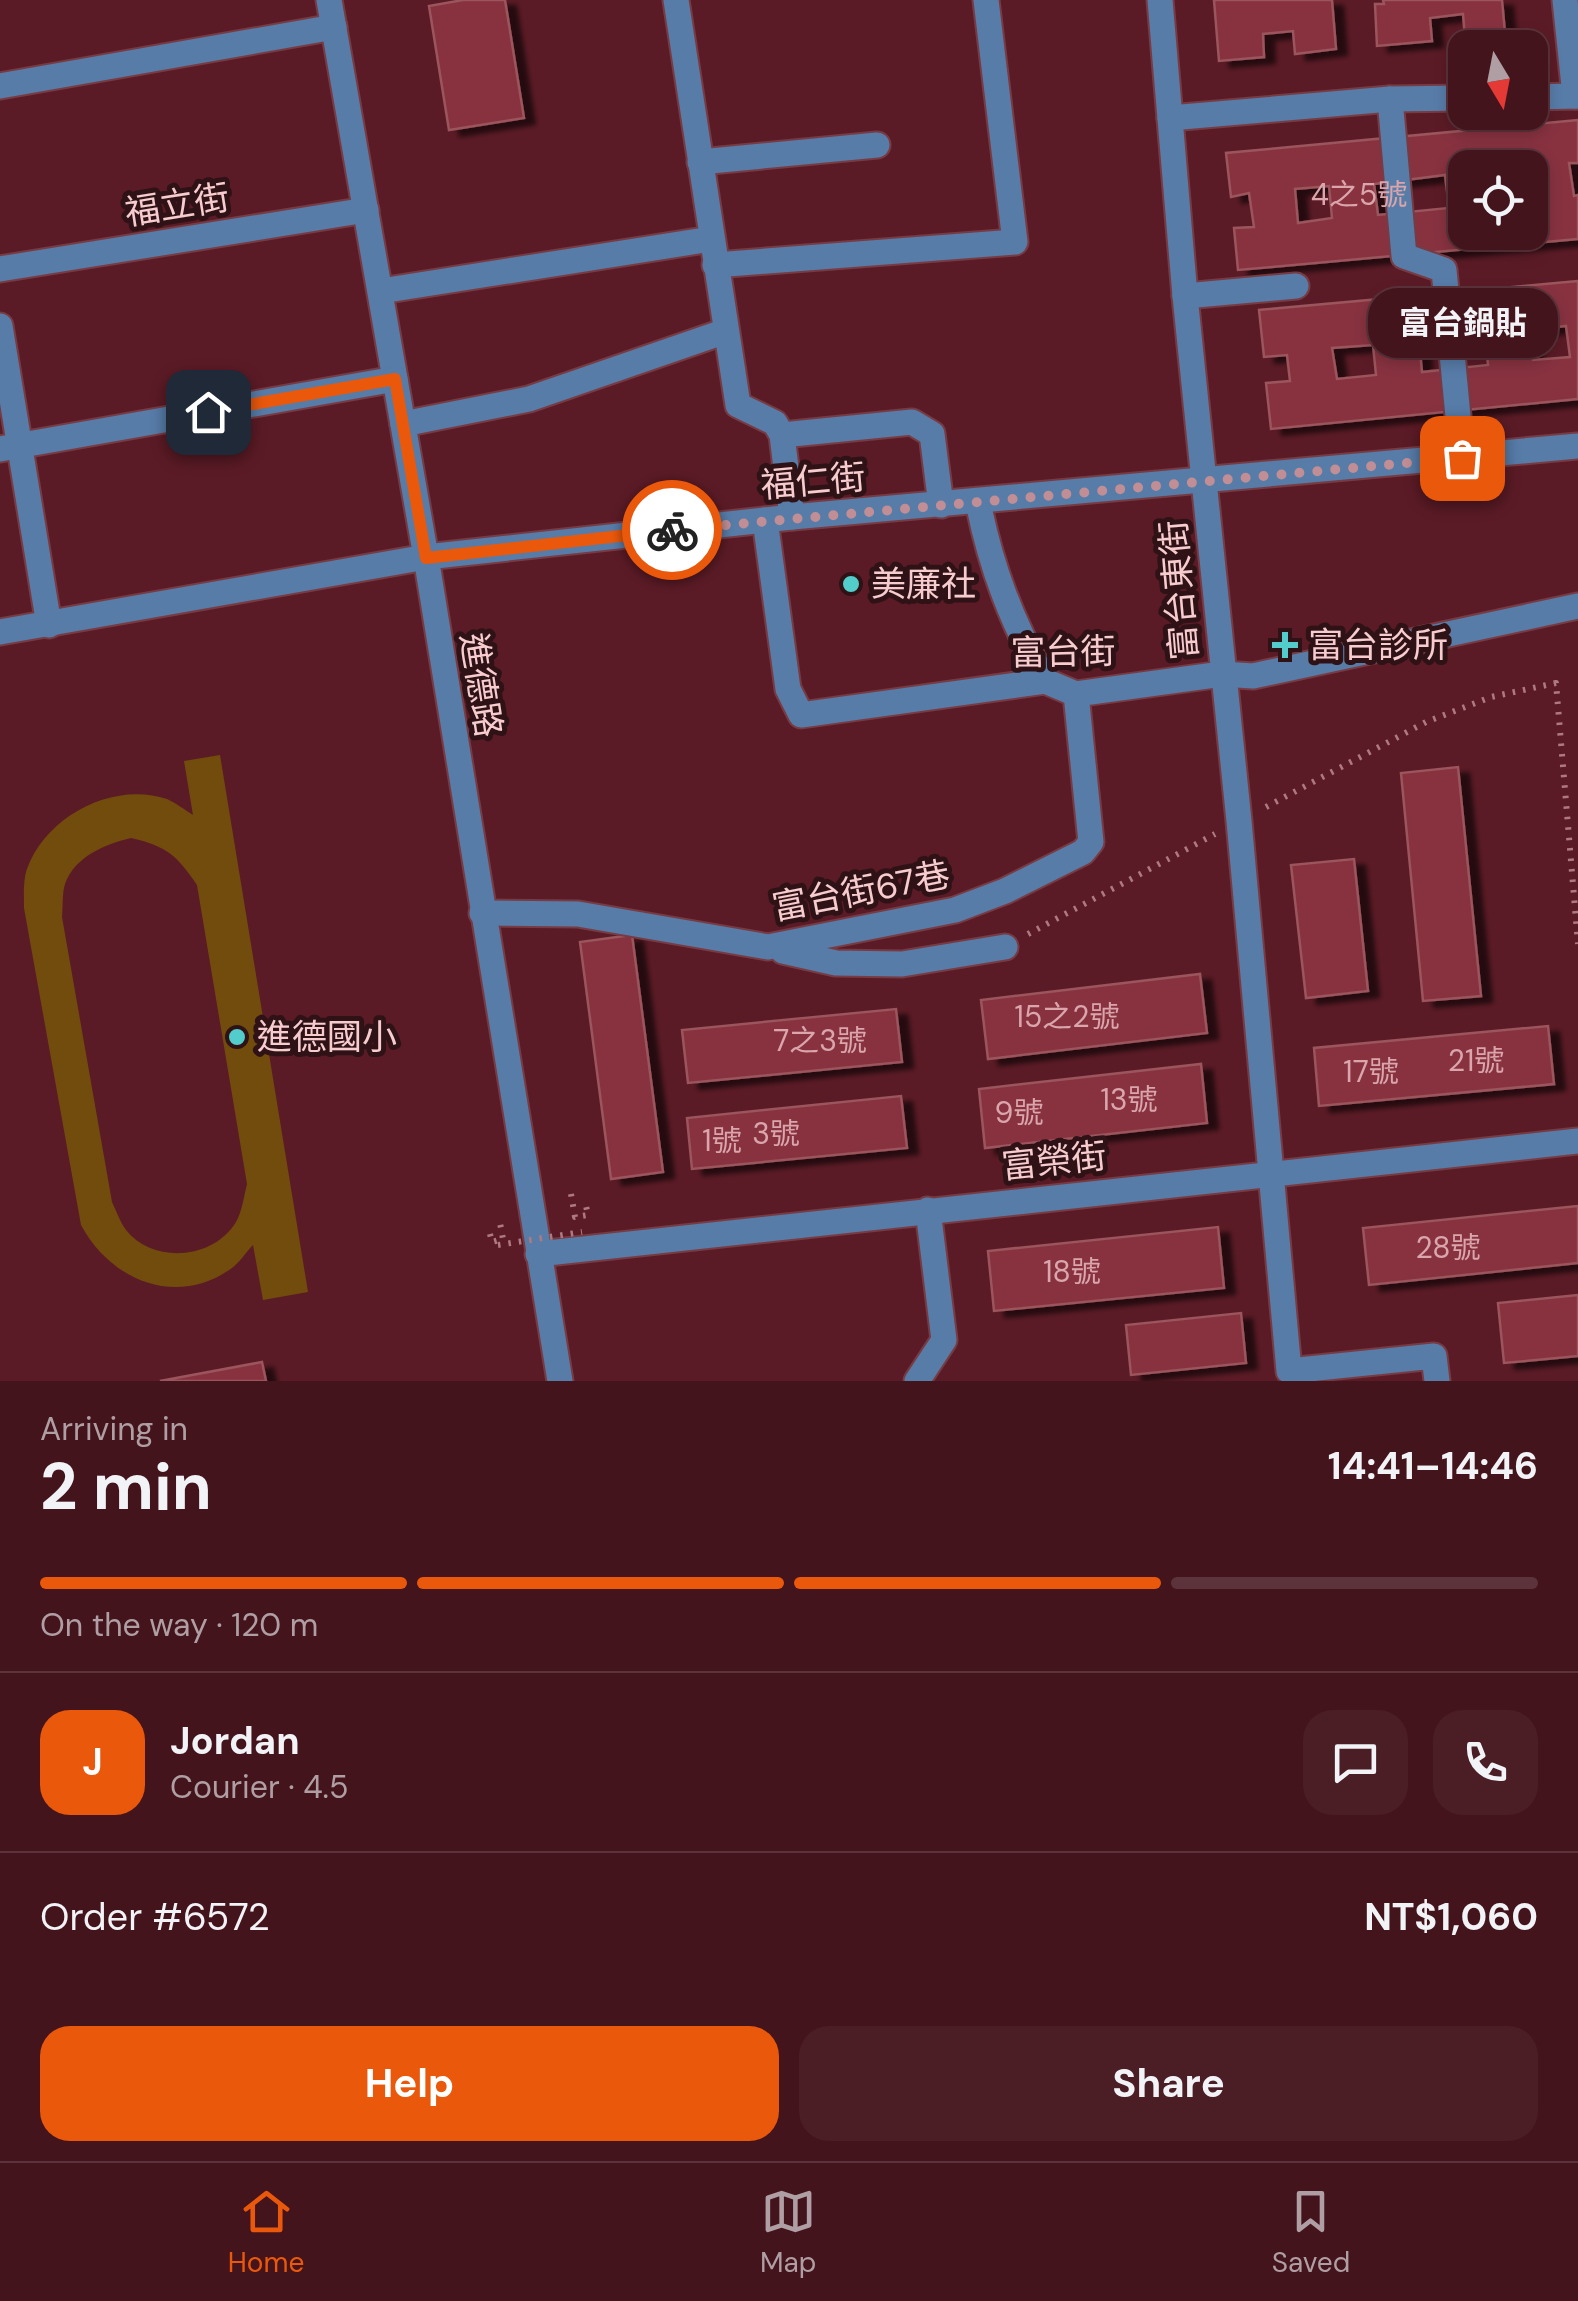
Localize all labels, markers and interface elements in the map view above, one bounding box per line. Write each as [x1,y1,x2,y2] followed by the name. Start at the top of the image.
[1448,30,1548,130] north arrow
[1448,30,1548,250] map controls
[1448,150,1548,250] button: locate
[122,174,232,236] street label: 福立街
[1311,175,1407,214] house number: 4之5號
[1367,288,1557,358] callout: 富台鍋貼
[1399,302,1527,344] text: 富台鍋貼
[166,370,251,455] pin
[181,385,236,440] icon: home
[1420,416,1505,501] pin
[1435,431,1490,486] icon: bag
[759,454,867,508] street label: 福仁街
[622,480,722,580] courier
[645,503,700,558] icon: bike
[1150,518,1208,662] street label: 富台東街
[871,561,976,607] place label: 美廉社
[840,573,862,595] marker: 美廉社
[1308,622,1448,668] place label: 富台診所
[1010,628,1116,676] street label: 富台街
[450,630,512,740] street label: 進德路
[1272,632,1298,658] marker: 富台診所
[768,851,954,931] street label: 富台街67巷
[1015,997,1119,1036] house number: 15之2號
[257,1014,397,1060] place label: 進德國小
[773,1021,867,1060] house number: 7之3號
[226,1026,248,1048] marker: 進德國小
[1448,1041,1504,1080] house number: 21號
[1343,1052,1399,1091] house number: 17號
[1100,1080,1158,1119] house number: 13號
[995,1093,1043,1132] house number: 9號
[752,1114,800,1153] house number: 3號
[702,1121,742,1160] house number: 1號
[999,1133,1109,1189] street label: 富榮街
[1415,1228,1481,1267] house number: 28號
[1043,1252,1101,1291] house number: 18號
[40,1408,188,1450] text: Arriving in
[1328,1441,1538,1491] text: 14:41–14:46
[40,1445,212,1529] text: 2 min
[40,1604,318,1646] text: On the way · 120 m
[1303,1710,1408,1815] button: chat
[1433,1710,1538,1815] button: phone
[170,1716,300,1766] text: Jordan
[82,1737,103,1787] text: J
[170,1766,348,1808] text: Courier · 4.5
[40,1892,270,1942] text: Order #6572
[1364,1892,1538,1942] text: NT$1,060
[40,2026,779,2141] button: Help
[799,2026,1538,2141] button: Share
[228,2184,304,2281] tab: Home
[760,2184,816,2281] tab: Map
[1272,2184,1350,2281] tab: Saved

